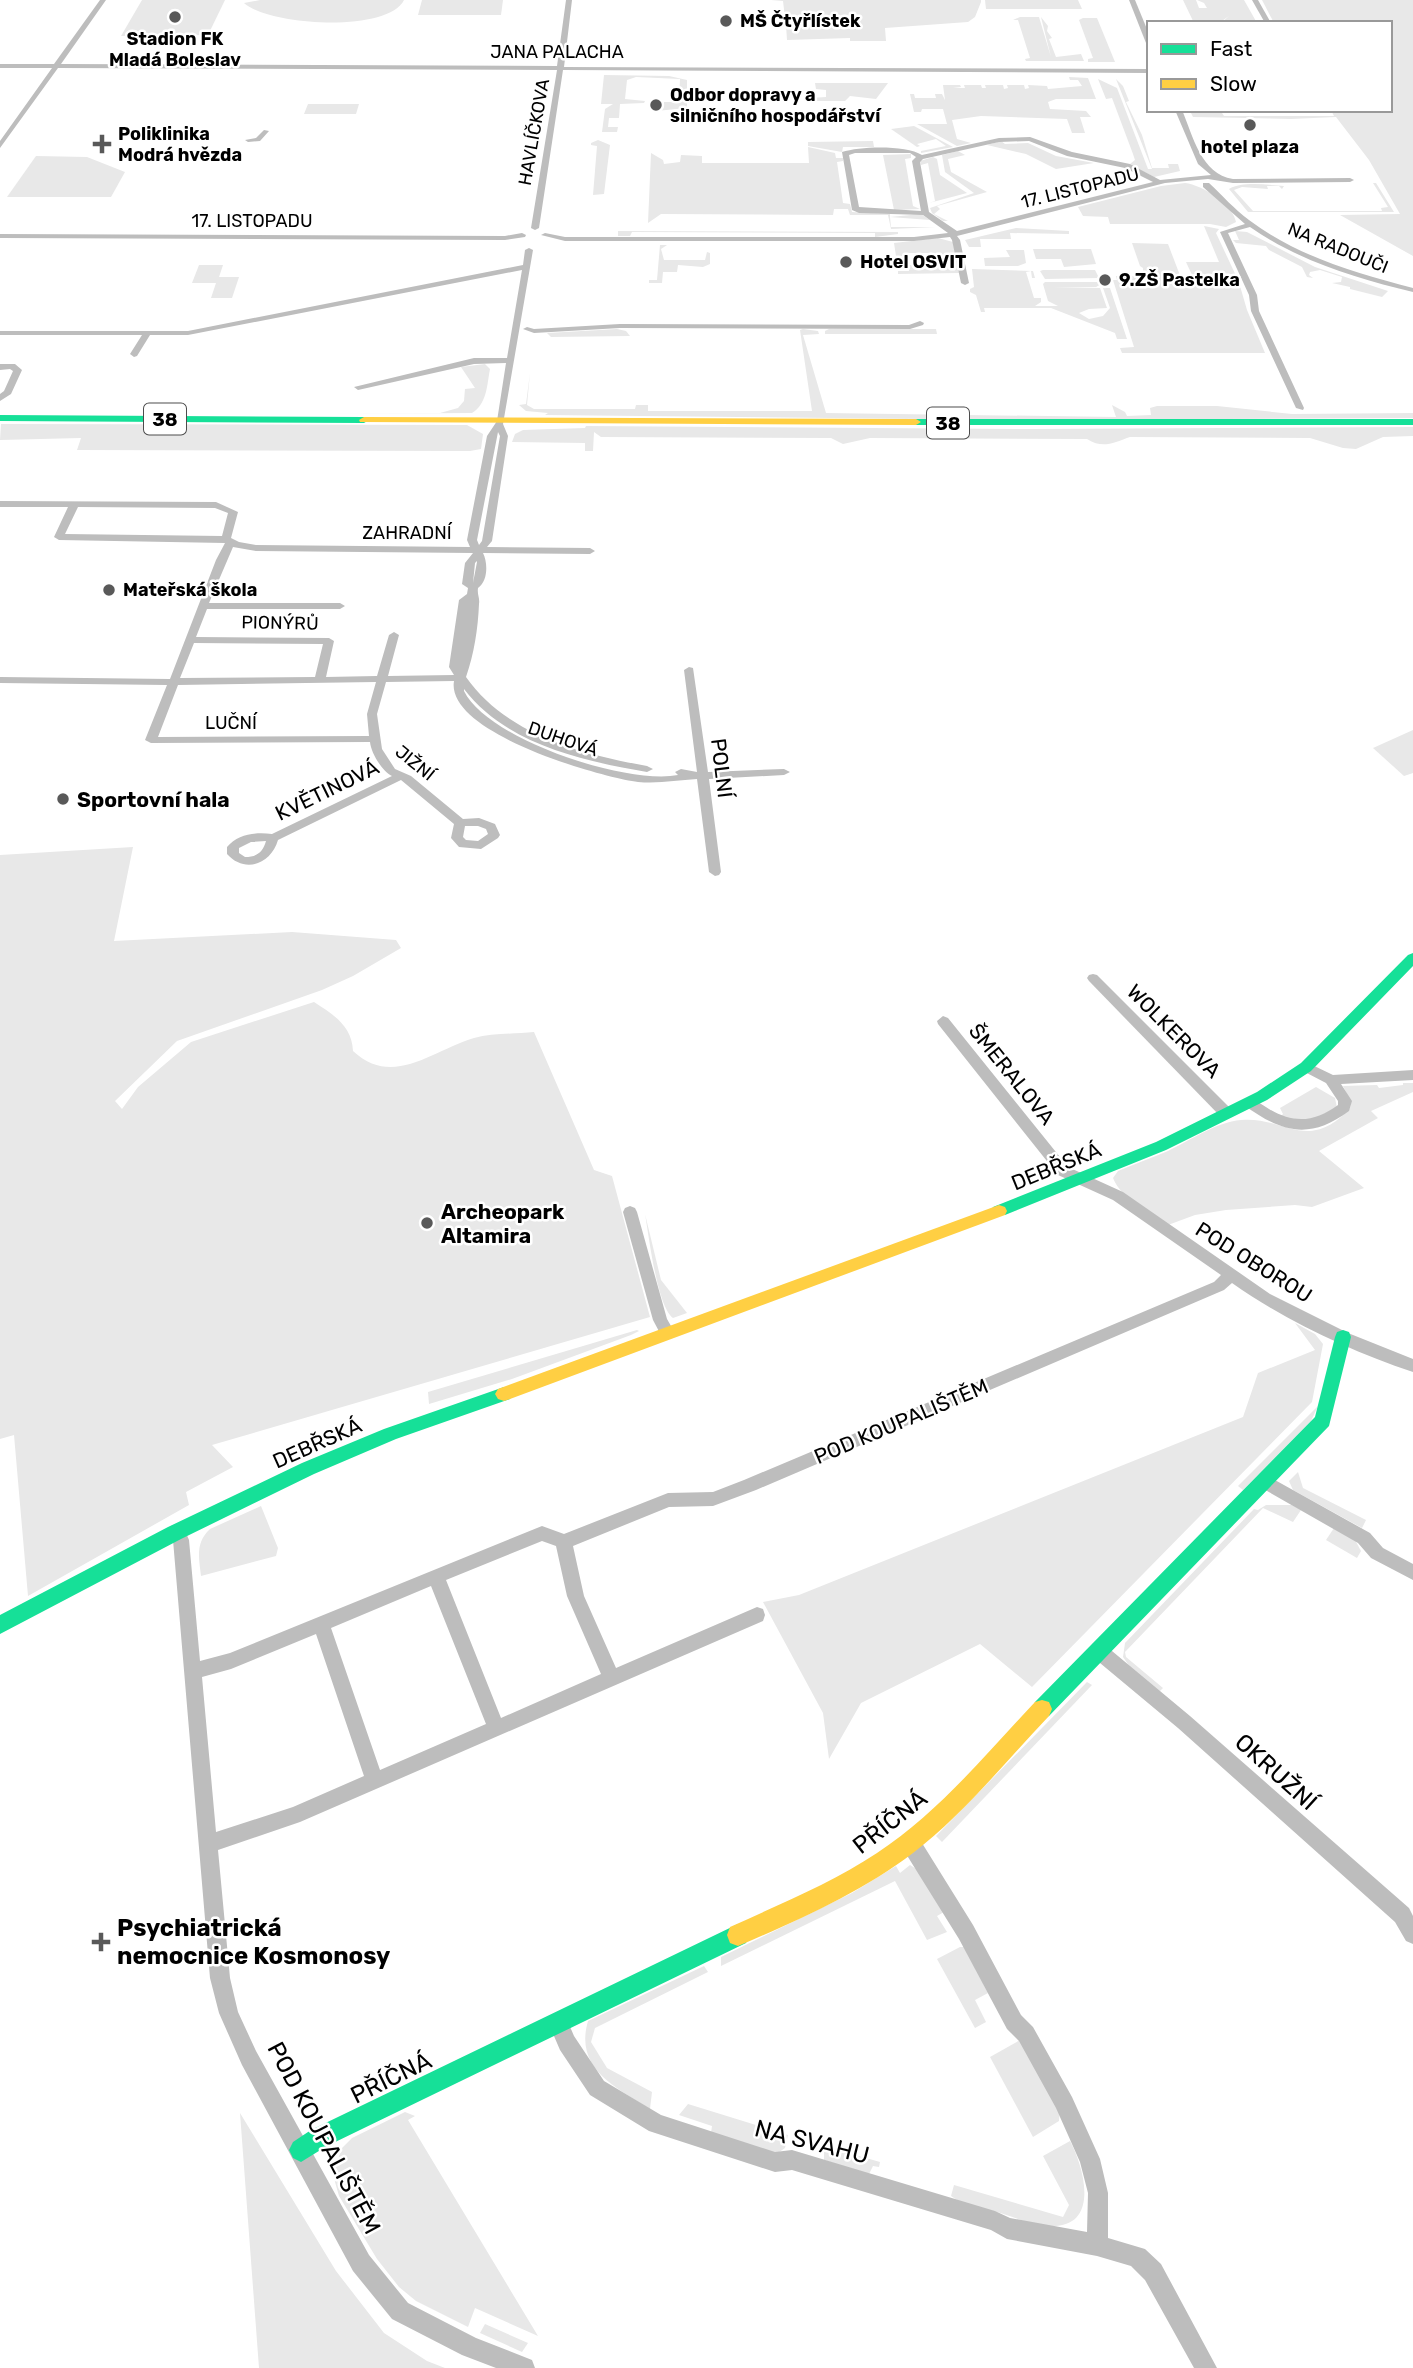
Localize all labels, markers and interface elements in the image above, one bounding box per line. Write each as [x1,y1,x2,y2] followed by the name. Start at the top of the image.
[167,9,183,25] marker: Stadion FK Mladá Boleslav
[740,10,861,32] place label: MŠ Čtyřlístek
[718,13,734,29] marker: MŠ Čtyřlístek
[1147,21,1392,112] legend
[109,28,241,71] place label: Stadion FK Mladá Boleslav
[1210,36,1252,61] text: Fast
[490,41,624,63] street label: JANA PALACHA
[1210,71,1257,96] text: Slow
[514,77,554,187] street label: HAVLÍČKOVA
[670,84,882,127] place label: Odbor dopravy a silničního hospodářství
[648,97,664,113] marker: Odbor dopravy a silničního hospodářství
[1242,117,1258,133] marker: hotel plaza
[118,123,242,166] place label: Poliklinika Modrá hvězda
[92,134,112,154] marker: Poliklinika Modrá hvězda
[1201,136,1299,158] place label: hotel plaza
[1019,163,1141,213] street label: 17. LISTOPADU
[191,210,313,232] street label: 17. LISTOPADU
[1285,218,1391,278] street label: NA RADOUČI
[860,251,966,273] place label: Hotel OSVIT
[838,254,854,270] marker: Hotel OSVIT
[1119,269,1240,291] place label: 9.ZŠ Pastelka
[1097,272,1113,288] marker: 9.ZŠ Pastelka
[144,404,186,434] road number: 38
[927,408,969,438] road number: 38
[362,522,453,544] street label: ZAHRADNÍ
[123,579,257,601] place label: Mateřská škola
[101,582,117,598] marker: Mateřská škola
[241,611,319,635] street label: PIONÝRŮ
[205,712,258,734] street label: LUČNÍ
[525,717,601,761] street label: DUHOVÁ
[706,737,738,800] street label: POLNÍ
[391,740,440,786] street label: JIŽNÍ
[271,754,383,826] street label: KVĚTINOVÁ
[77,787,230,812] place label: Sportovní hala
[55,791,71,807] marker: Sportovní hala
[1122,979,1226,1083] street label: WOLKEROVA
[964,1019,1060,1129] street label: ŠMERALOVA
[1007,1137,1105,1195] street label: DEBŘSKÁ
[441,1199,565,1248] place label: Archeopark Altamira
[419,1215,435,1231] marker: Archeopark Altamira
[1191,1216,1317,1308] street label: POD OBOROU
[810,1373,992,1469] street label: POD KOUPALIŠTĚM
[269,1412,365,1474] street label: DEBŘSKÁ
[1229,1728,1324,1817] street label: OKRUŽNÍ
[847,1784,933,1860] street label: PŘÍČNÁ
[117,1914,390,1970] place label: Psychiatrická nemocnice Kosmonosy
[91,1932,111,1952] marker: Psychiatrická nemocnice Kosmonosy
[262,2037,386,2239] street label: POD KOUPALIŠTĚM
[346,2046,436,2110] street label: PŘÍČNÁ
[752,2114,872,2170] street label: NA SVAHU

